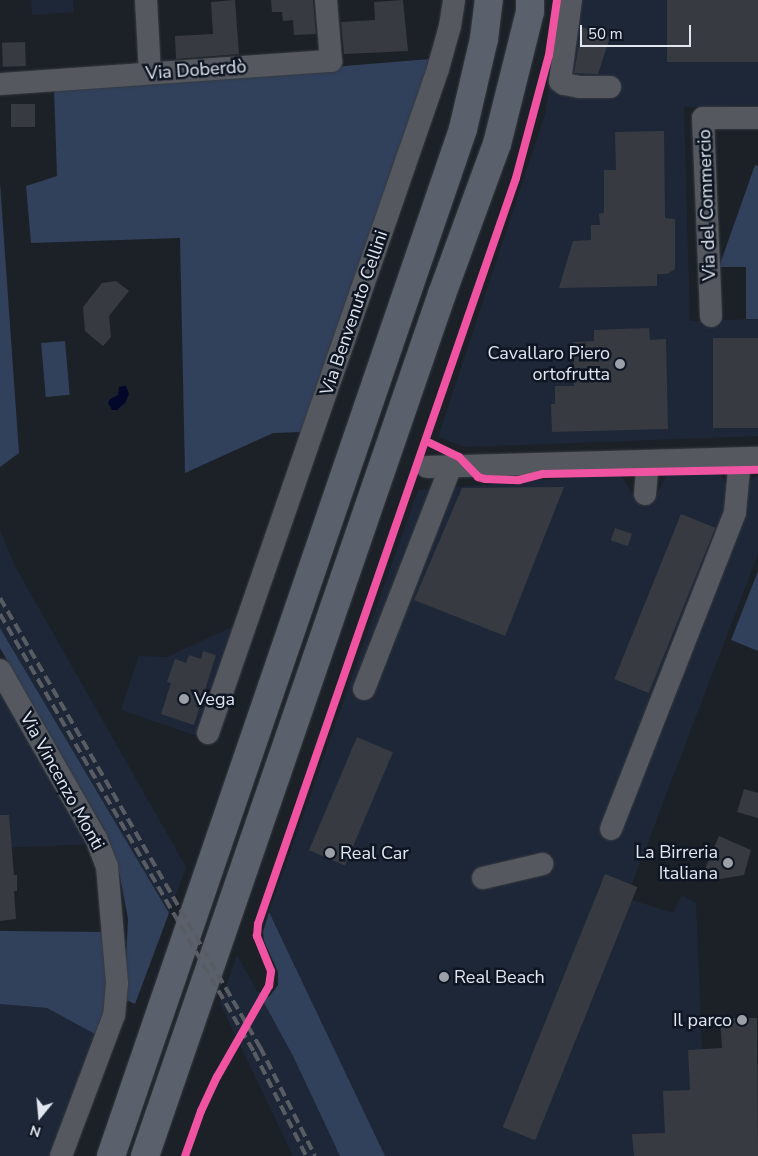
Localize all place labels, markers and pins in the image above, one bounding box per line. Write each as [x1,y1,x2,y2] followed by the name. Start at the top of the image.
[487,343,610,386] place label: Cavallaro Piero ortofrutta
[614,358,626,370] marker: Cavallaro Piero ortofrutta
[194,688,235,710] place label: Vega
[178,693,190,705] marker: Vega
[340,842,409,864] place label: Real Car
[635,842,718,884] place label: La Birreria Italiana
[324,847,336,859] marker: Real Car
[722,857,734,869] marker: La Birreria Italiana
[454,966,545,988] place label: Real Beach
[438,971,450,983] marker: Real Beach
[673,1009,732,1031] place label: Il parco
[736,1014,748,1026] marker: Il parco

